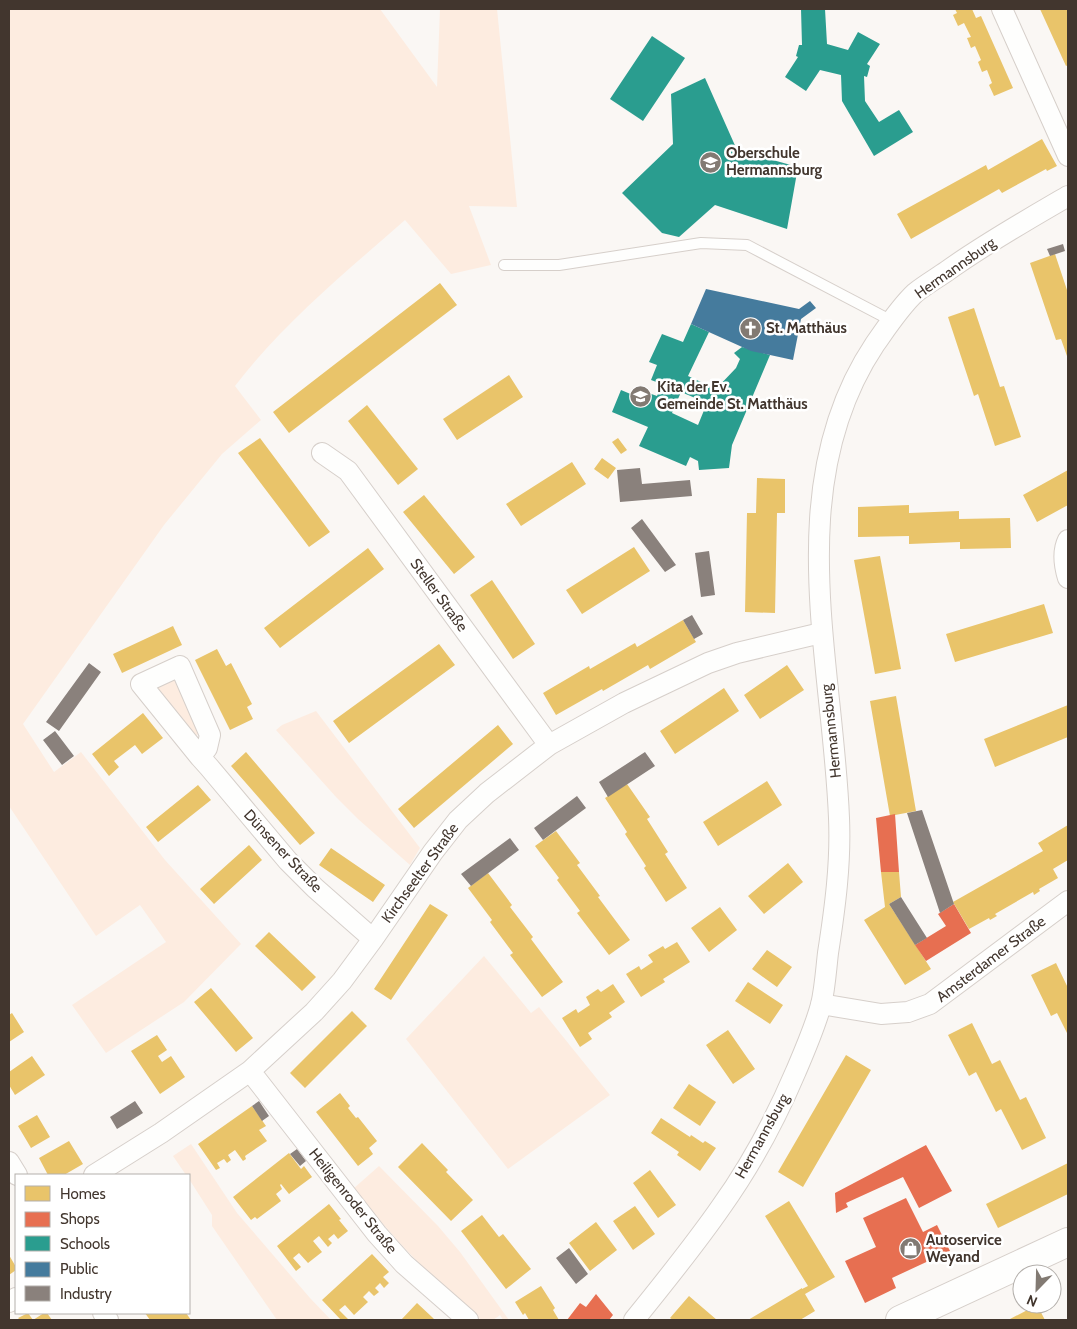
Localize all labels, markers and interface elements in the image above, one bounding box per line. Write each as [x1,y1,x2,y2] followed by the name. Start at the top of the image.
[726,144,823,179] place label: Oberschule Hermannsburg
[698,150,722,174] school or university icon: Oberschule Hermannsburg
[911,233,999,302] street label: Hermannsburg
[738,316,762,340] church icon: St. Matthäus
[766,319,847,337] place label: St. Matthäus
[657,378,808,413] place label: Kita der Ev. Gemeinde St. Matthäus
[629,384,653,408] school or university icon: Kita der Ev. Gemeinde St. Matthäus
[407,555,472,635] street label: Steller Straße
[817,683,845,779] street label: Hermannsburg
[240,806,326,896] street label: Dünsener Straße
[378,819,462,926] street label: Kirchseelter Straße
[933,912,1049,1006] street label: Amsterdamer Straße
[731,1090,793,1182] street label: Hermannsburg
[305,1145,401,1257] street label: Heiligenroder Straße
[15,1174,190,1314] legend
[60,1185,106,1203] text: Homes
[60,1210,100,1228] text: Shops
[926,1231,1002,1266] place label: Autoservice Weyand
[60,1235,110,1253] text: Schools
[898,1237,922,1261] shop icon: Autoservice Weyand
[60,1260,98,1278] text: Public
[1012,1264,1062,1314] north arrow
[60,1285,112,1303] text: Industry
[1024,1291,1040,1311] text: N

